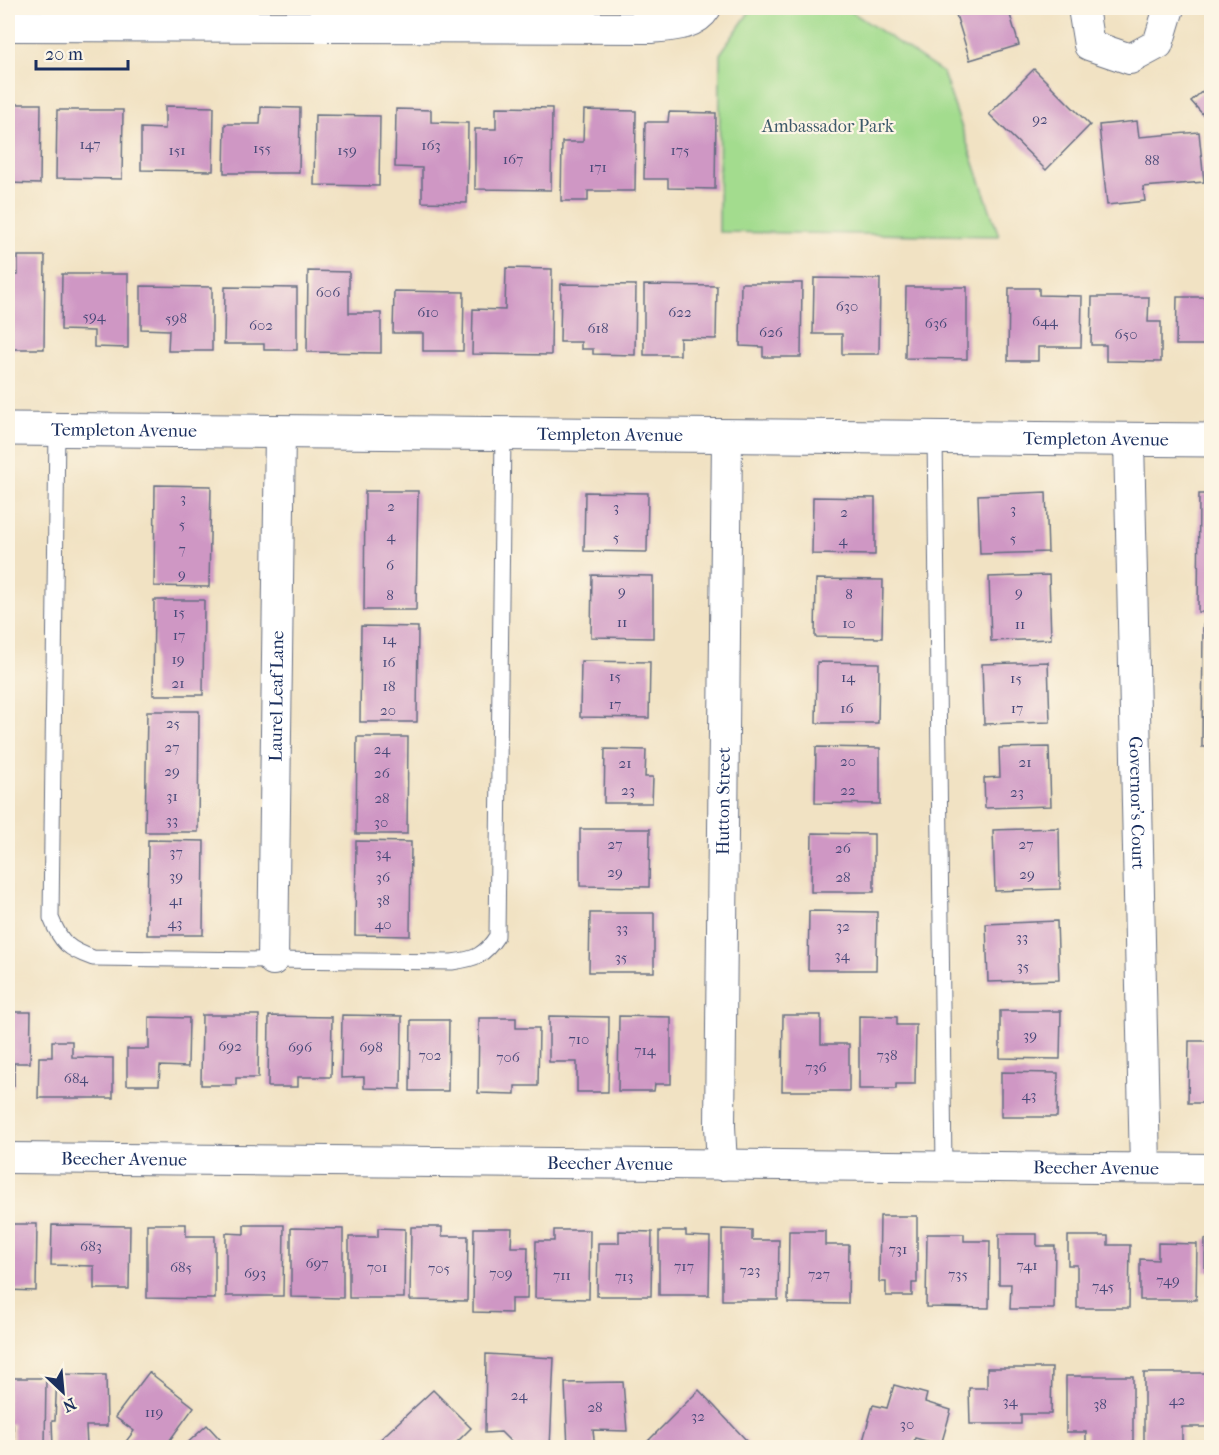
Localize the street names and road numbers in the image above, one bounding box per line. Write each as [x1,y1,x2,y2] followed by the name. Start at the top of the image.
[51,419,197,441] street label: Templeton Avenue
[537,423,683,446] street label: Templeton Avenue
[1023,428,1169,450] street label: Templeton Avenue
[265,630,288,762] street label: Laurel Leaf Lane
[1125,736,1149,870] street label: Governor's Court
[712,746,734,855] street label: Hutton Street
[61,1148,187,1170] street label: Beecher Avenue
[547,1152,673,1175] street label: Beecher Avenue
[1033,1157,1159,1179] street label: Beecher Avenue

